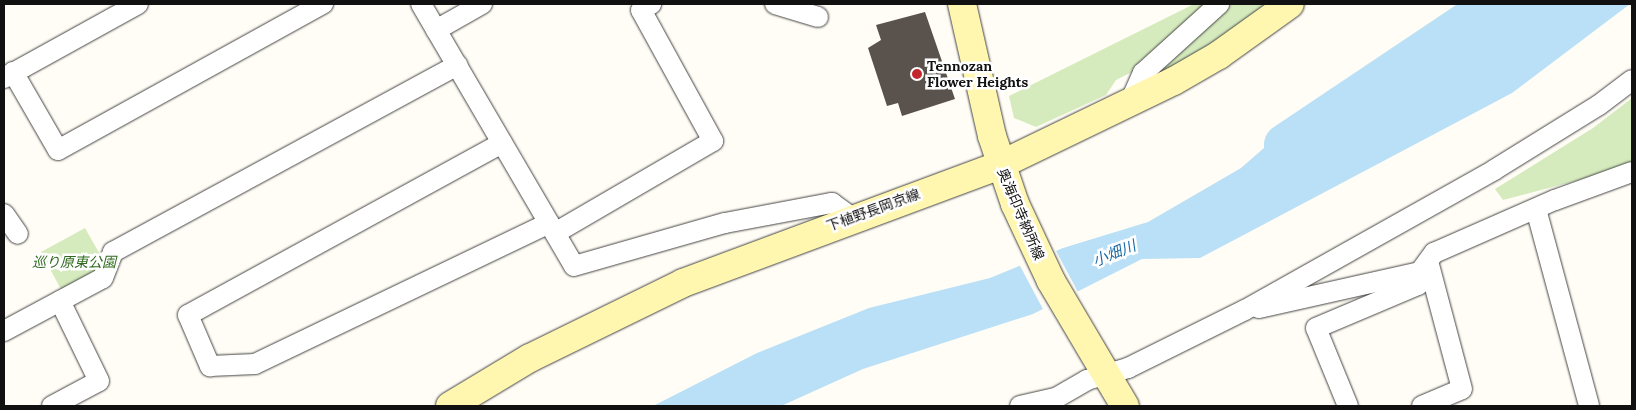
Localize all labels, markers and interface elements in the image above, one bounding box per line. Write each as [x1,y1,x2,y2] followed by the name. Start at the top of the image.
[927,58,1028,90] place label: Tennozan Flower Heights
[911,68,923,80] marker: Tennozan Flower Heights
[994,166,1048,262] street label: 奥海印寺納所線
[824,185,922,235] street label: 下植野長岡京線
[1090,236,1138,270] water label: 小畑川
[32,254,116,270] park label: 巡り原東公園

